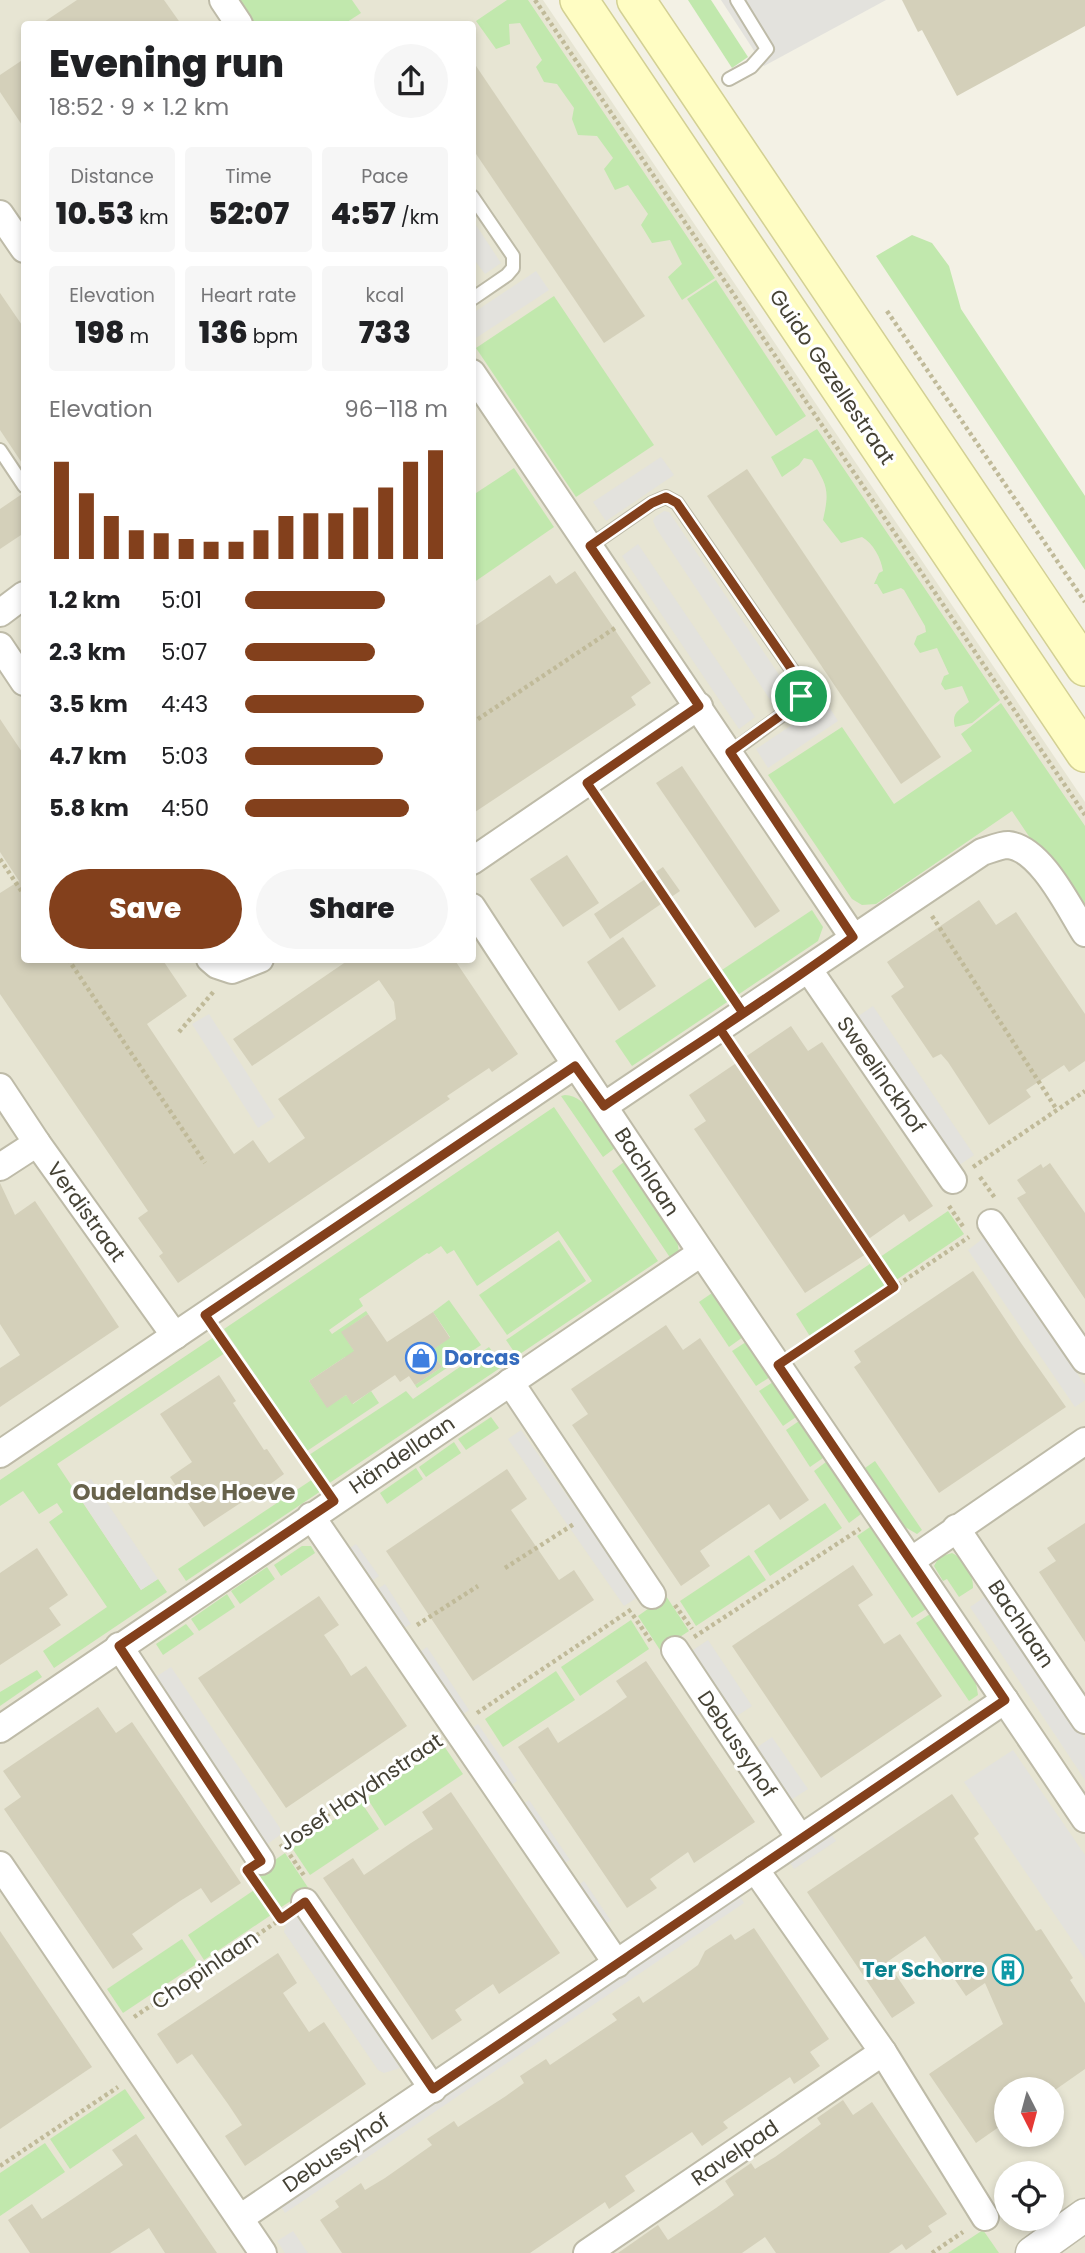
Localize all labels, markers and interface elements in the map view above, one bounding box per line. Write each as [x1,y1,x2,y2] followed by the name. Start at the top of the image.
[49,37,284,90] text: Evening run
[374,44,448,118] button: share
[49,91,229,123] text: 18:52 · 9 × 1.2 km
[71,163,154,190] text: Distance
[225,163,272,190] text: Time
[361,163,408,190] text: Pace
[56,192,134,235] text: 10.53
[208,192,289,235] text: 52:07
[331,192,396,235] text: 4:57
[134,204,169,231] text: km
[396,204,439,231] text: /km
[69,282,155,309] text: Elevation
[201,282,296,309] text: Heart rate
[365,282,404,309] text: kcal
[763,283,902,470] street label: Guido Gezellestraat
[75,311,125,354] text: 198
[199,311,248,354] text: 136
[359,311,411,354] text: 733
[125,323,149,350] text: m
[248,323,298,350] text: bpm
[49,393,153,425] text: Elevation
[344,393,448,425] text: 96–118 m
[49,584,121,616] text: 1.2 km
[161,584,202,616] text: 5:01
[49,636,126,668] text: 2.3 km
[161,636,207,668] text: 5:07
[771,666,831,726] pin
[782,677,820,715] icon: arrive
[49,688,128,720] text: 3.5 km
[161,688,208,720] text: 4:43
[49,740,127,772] text: 4.7 km
[161,740,208,772] text: 5:03
[49,792,129,824] text: 5.8 km
[161,792,209,824] text: 4:50
[49,869,242,949] button: Save
[256,869,448,949] button: Share
[830,1010,933,1139] street label: Sweelinckhof
[608,1122,687,1222] street label: Bachlaan
[40,1156,132,1268] street label: Verdistraat
[404,1341,438,1375] shop icon: Dorcas
[444,1343,520,1372] place label: Dorcas
[343,1409,460,1501] street label: Händellaan
[73,1476,295,1508] district label: Oudelandse Hoeve
[981,1574,1061,1673] street label: Bachlaan
[691,1685,784,1803] street label: Debussyhof
[273,1726,448,1857] street label: Josef Haydnstraat
[146,1923,264,2016] street label: Chopinlaan
[991,1953,1025,1987] building icon: Ter Schorre
[862,1955,985,1984] place label: Ter Schorre
[994,2077,1064,2147] north arrow
[994,2077,1064,2231] map controls
[277,2106,395,2199] street label: Debussyhof
[685,2113,784,2192] street label: Ravelpad
[994,2161,1064,2231] button: locate

